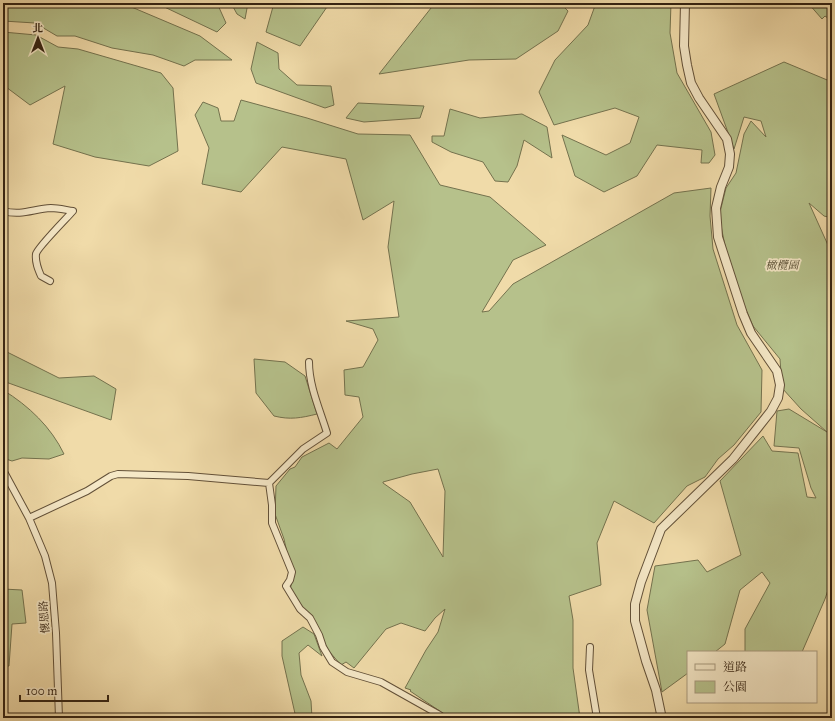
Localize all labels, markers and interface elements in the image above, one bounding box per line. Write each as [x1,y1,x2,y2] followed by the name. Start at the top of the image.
[18,18,58,58] north arrow
[33,22,44,35] text: 北
[766,259,800,272] park label: 橄欖園
[37,600,52,634] street label: 懷恩路
[687,651,817,703] legend
[723,660,747,674] text: 道路
[20,677,108,703] scale bar
[723,680,747,694] text: 公園
[26,684,57,698] text: 100 m

